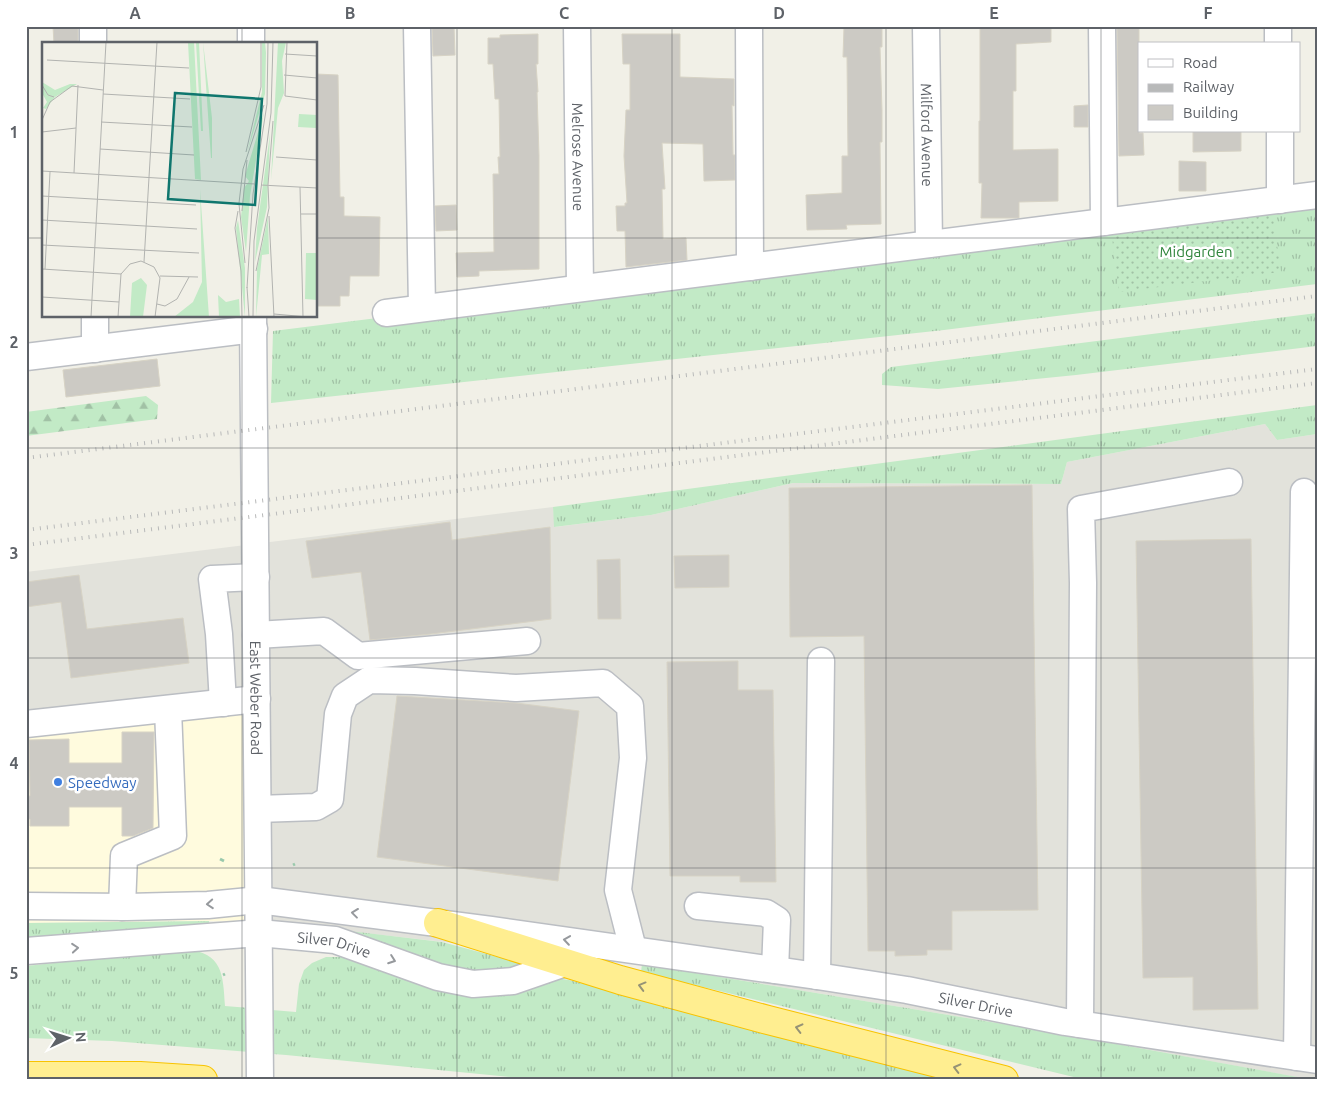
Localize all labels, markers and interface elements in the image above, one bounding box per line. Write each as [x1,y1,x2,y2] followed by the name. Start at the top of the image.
[129,4,141,22] text: A
[345,4,355,22] text: B
[559,4,569,22] text: C
[773,4,785,22] text: D
[989,4,999,22] text: E
[1204,4,1213,22] text: F
[42,42,318,318] inset map
[1138,42,1300,132] legend
[1183,54,1218,71] text: Road
[1183,78,1234,95] text: Railway
[918,83,937,187] street label: Milford Avenue
[569,103,588,211] street label: Melrose Avenue
[1183,104,1238,121] text: Building
[9,123,19,141] text: 1
[1159,243,1233,260] park label: Midgarden
[9,333,19,351] text: 2
[9,544,19,562] text: 3
[247,641,266,755] street label: East Weber Road
[9,754,19,772] text: 4
[68,774,137,791] place label: Speedway
[52,776,64,788] marker: Speedway
[206,899,214,910] one-way arrow
[351,908,359,919] one-way arrow
[297,928,373,961] street label: Silver Drive
[563,935,571,946] one-way arrow
[71,942,79,953] one-way arrow
[387,954,395,964] one-way arrow
[9,964,19,982] text: 5
[638,981,646,992] one-way arrow
[937,988,1015,1020] street label: Silver Drive
[42,1014,92,1064] north arrow
[796,1023,804,1033] one-way arrow
[73,1031,89,1043] text: N
[952,1063,961,1074] one-way arrow

